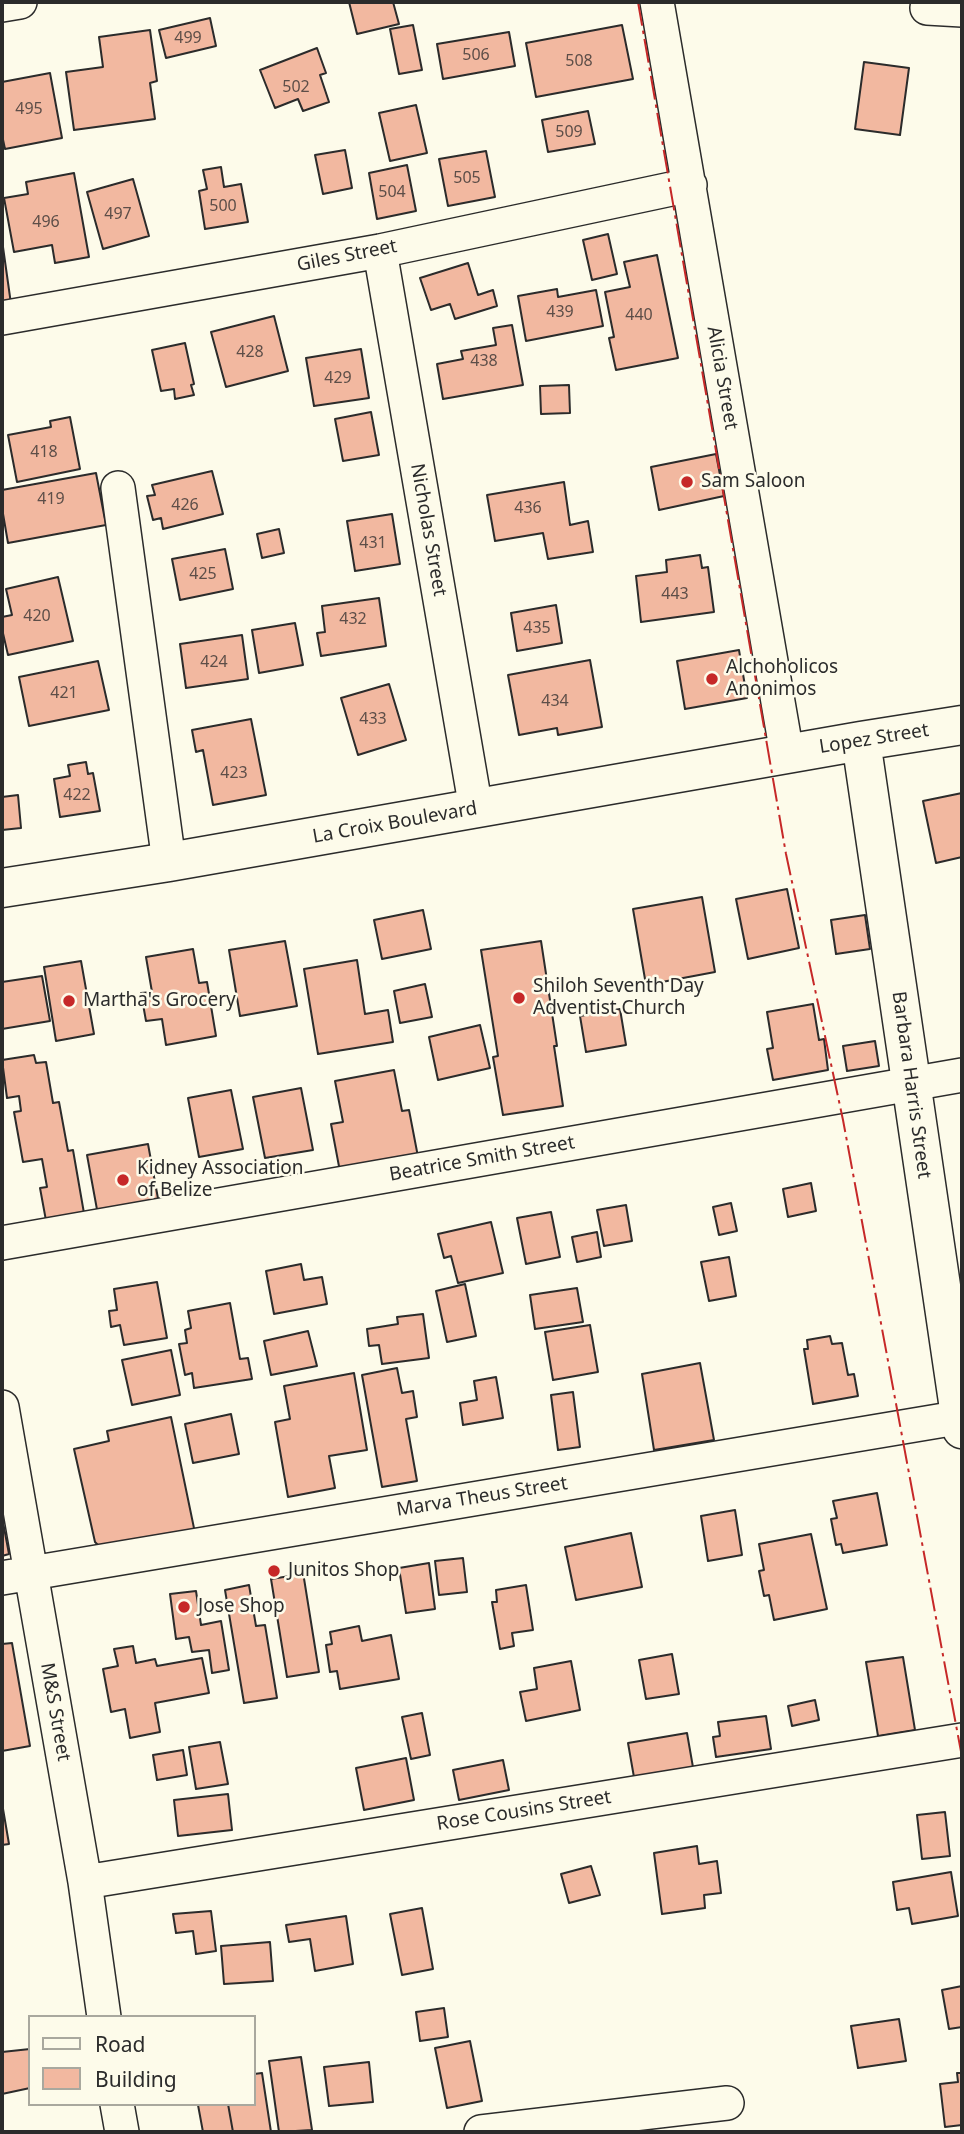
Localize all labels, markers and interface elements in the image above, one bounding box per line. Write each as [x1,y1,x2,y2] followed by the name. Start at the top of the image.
[174,28,202,48] house number: 499
[462,45,490,65] house number: 506
[565,51,593,71] house number: 508
[282,77,310,97] house number: 502
[15,99,43,119] house number: 495
[555,122,583,142] house number: 509
[453,168,481,188] house number: 505
[378,182,406,202] house number: 504
[209,196,237,216] house number: 500
[104,204,132,224] house number: 497
[32,212,60,232] house number: 496
[295,235,399,277] street label: Giles Street
[546,302,574,322] house number: 439
[625,305,653,325] house number: 440
[702,325,742,431] street label: Alicia Street
[236,342,264,362] house number: 428
[470,351,498,371] house number: 438
[324,368,352,388] house number: 429
[30,442,58,462] house number: 418
[405,462,451,598] street label: Nicholas Street
[701,471,806,493] place label: Sam Saloon
[679,474,695,490] marker: Sam Saloon
[37,489,65,509] house number: 419
[171,495,199,515] house number: 426
[514,498,542,518] house number: 436
[359,533,387,553] house number: 431
[189,564,217,584] house number: 425
[661,584,689,604] house number: 443
[23,606,51,626] house number: 420
[339,609,367,629] house number: 432
[523,618,551,638] house number: 435
[200,652,228,672] house number: 424
[726,657,838,701] place label: Alchoholicos Anonimos
[704,671,720,687] marker: Alchoholicos Anonimos
[50,683,78,703] house number: 421
[541,691,569,711] house number: 434
[359,709,387,729] house number: 433
[818,719,930,759] street label: Lopez Street
[220,763,248,783] house number: 423
[63,785,91,805] house number: 422
[311,797,479,849] street label: La Croix Boulevard
[533,976,704,1020] place label: Shiloh Seventh Day Adventist Church
[83,990,236,1012] place label: Martha's Grocery
[511,990,527,1006] marker: Shiloh Seventh Day Adventist Church
[887,990,935,1180] street label: Barbara Harris Street
[61,993,77,1009] marker: Martha's Grocery
[388,1131,576,1187] street label: Beatrice Smith Street
[137,1158,304,1202] place label: Kidney Association of Belize
[115,1172,131,1188] marker: Kidney Association of Belize
[395,1472,569,1522] street label: Marva Theus Street
[288,1560,399,1582] place label: Junitos Shop
[266,1563,282,1579] marker: Junitos Shop
[198,1596,285,1618] place label: Jose Shop
[176,1599,192,1615] marker: Jose Shop
[35,1661,75,1763] street label: M&S Street
[435,1786,613,1836] street label: Rose Cousins Street
[28,2015,256,2106] legend
[95,2030,145,2058] text: Road
[95,2065,177,2093] text: Building

